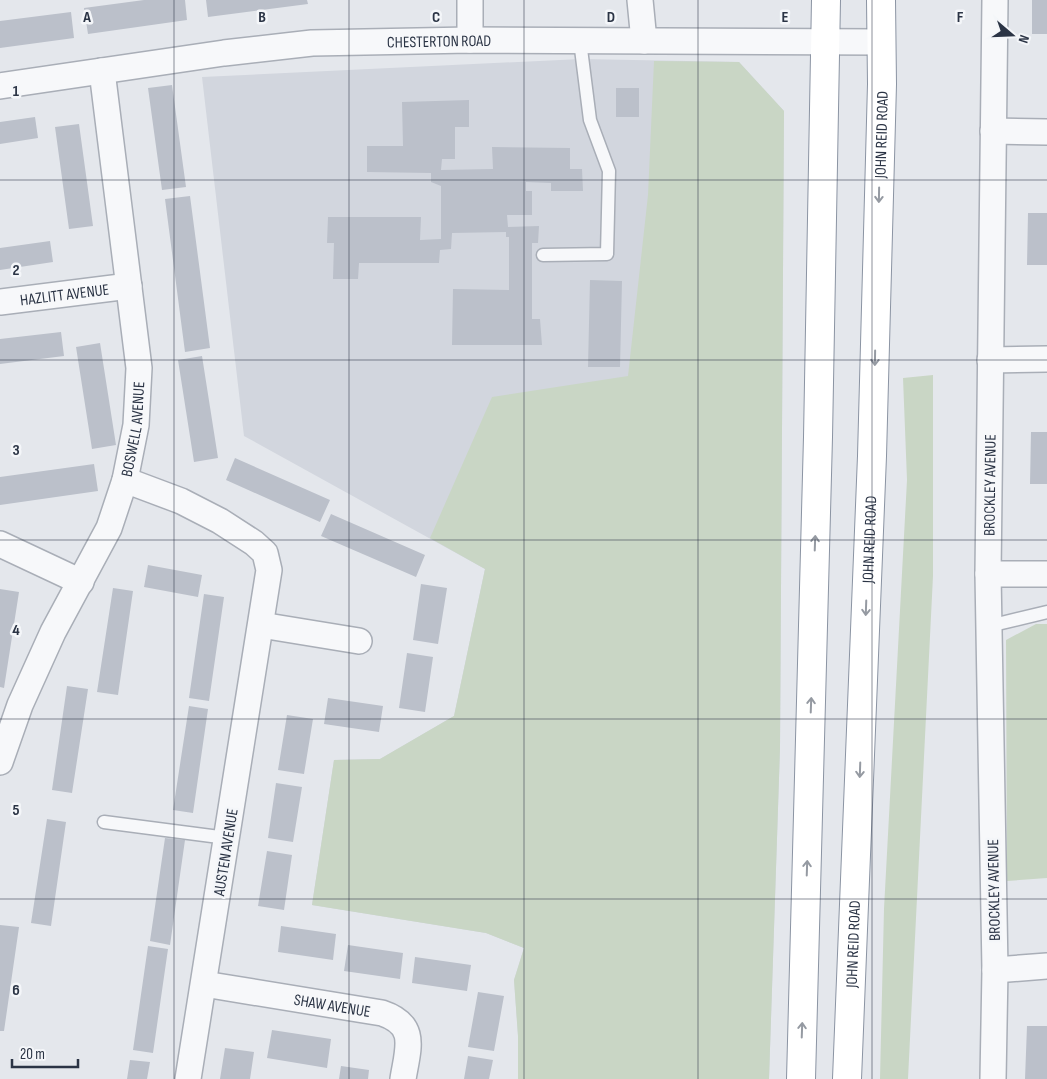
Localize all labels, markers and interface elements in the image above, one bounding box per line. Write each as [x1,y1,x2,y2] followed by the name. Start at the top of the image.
[82,8,91,27] text: A
[258,8,266,27] text: B
[432,8,440,27] text: C
[607,8,615,27] text: D
[782,8,789,27] text: E
[957,8,964,27] text: F
[987,10,1037,60] north arrow
[387,32,491,53] street label: CHESTERTON ROAD
[1015,33,1033,45] text: N
[13,82,20,101] text: 1
[871,91,893,180] street label: JOHN REID ROAD
[874,187,884,203] one-way arrow
[12,261,20,280] text: 2
[19,281,110,310] street label: HAZLITT AVENUE
[870,350,880,366] one-way arrow
[118,381,149,478] street label: BOSWELL AVENUE
[980,434,1001,536] street label: BROCKLEY AVENUE
[12,441,20,460] text: 3
[859,495,881,585] street label: JOHN REID ROAD
[811,535,820,551] one-way arrow
[862,599,871,615] one-way arrow
[12,621,20,640] text: 4
[806,698,816,714] one-way arrow
[855,762,864,778] one-way arrow
[12,801,20,820] text: 5
[210,807,243,898] street label: AUSTEN AVENUE
[984,839,1005,941] street label: BROCKLEY AVENUE
[802,860,811,876] one-way arrow
[843,900,865,989] street label: JOHN REID ROAD
[12,981,20,1000] text: 6
[292,991,372,1022] street label: SHAW AVENUE
[798,1023,807,1039] one-way arrow
[12,1036,79,1068] scale bar
[20,1045,45,1064] text: 20 m

